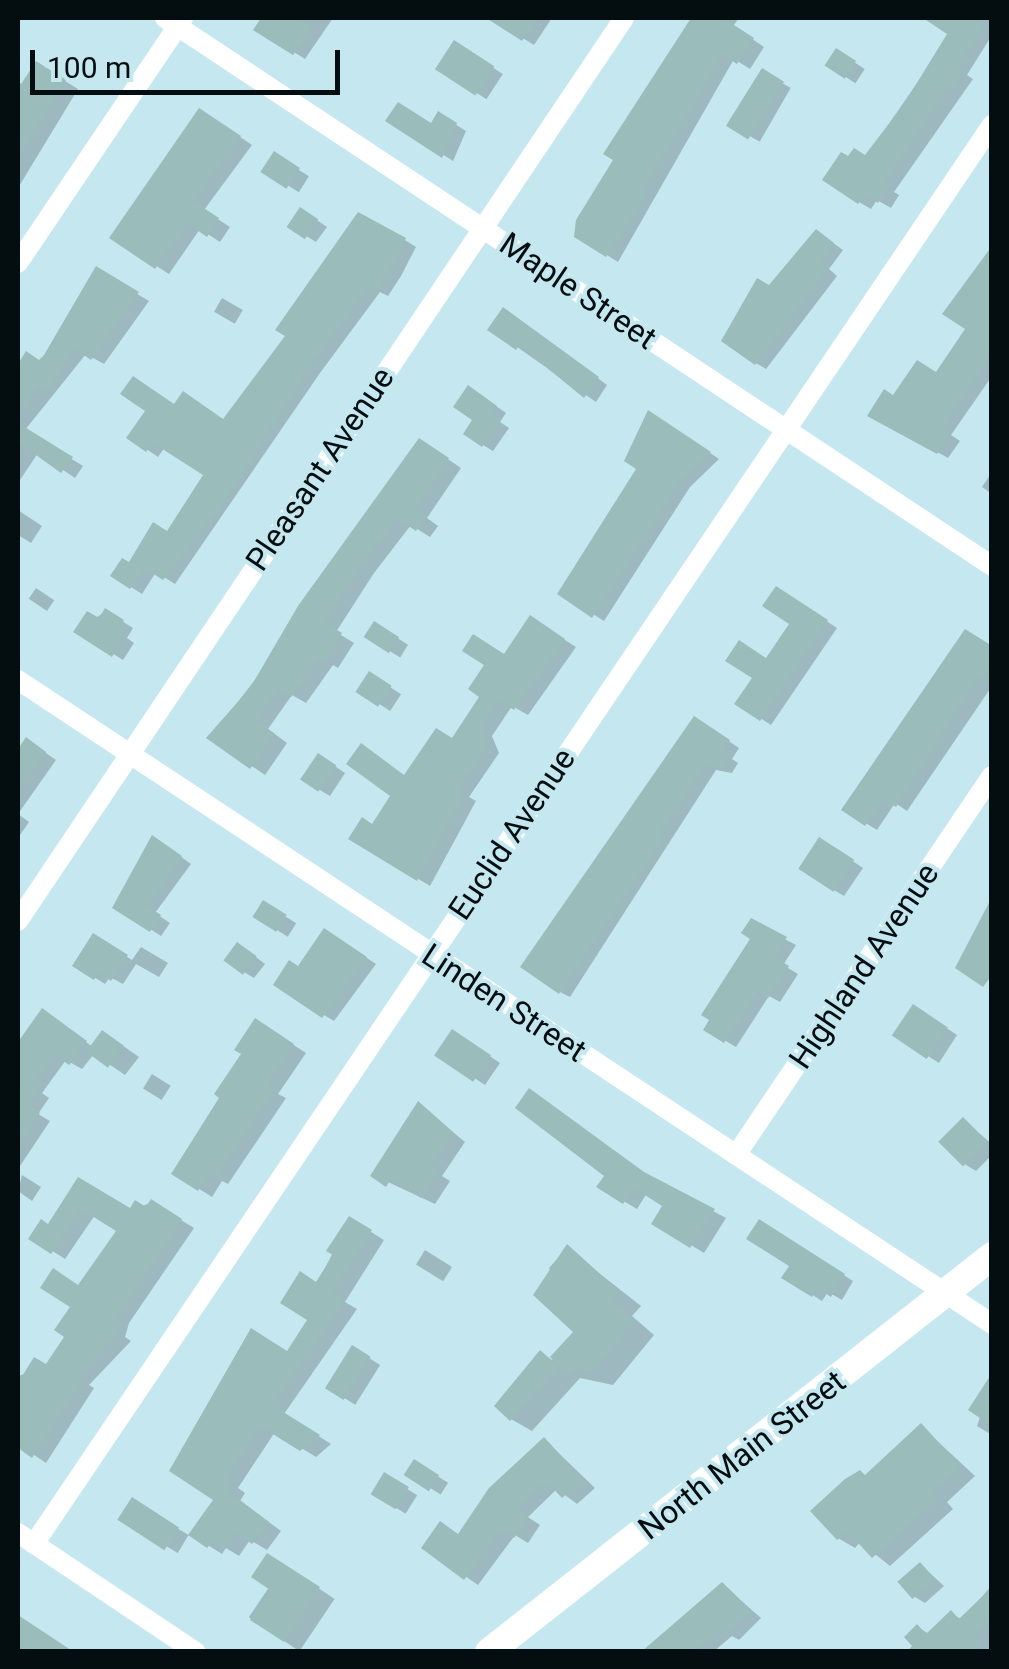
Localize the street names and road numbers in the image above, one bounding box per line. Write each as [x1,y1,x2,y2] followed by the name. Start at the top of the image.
[492,225,664,357] street label: Maple Street
[238,360,402,578] street label: Pleasant Avenue
[441,741,583,927] street label: Euclid Avenue
[781,856,947,1076] street label: Highland Avenue
[415,936,593,1070] street label: Linden Street
[631,1362,853,1548] street label: North Main Street

